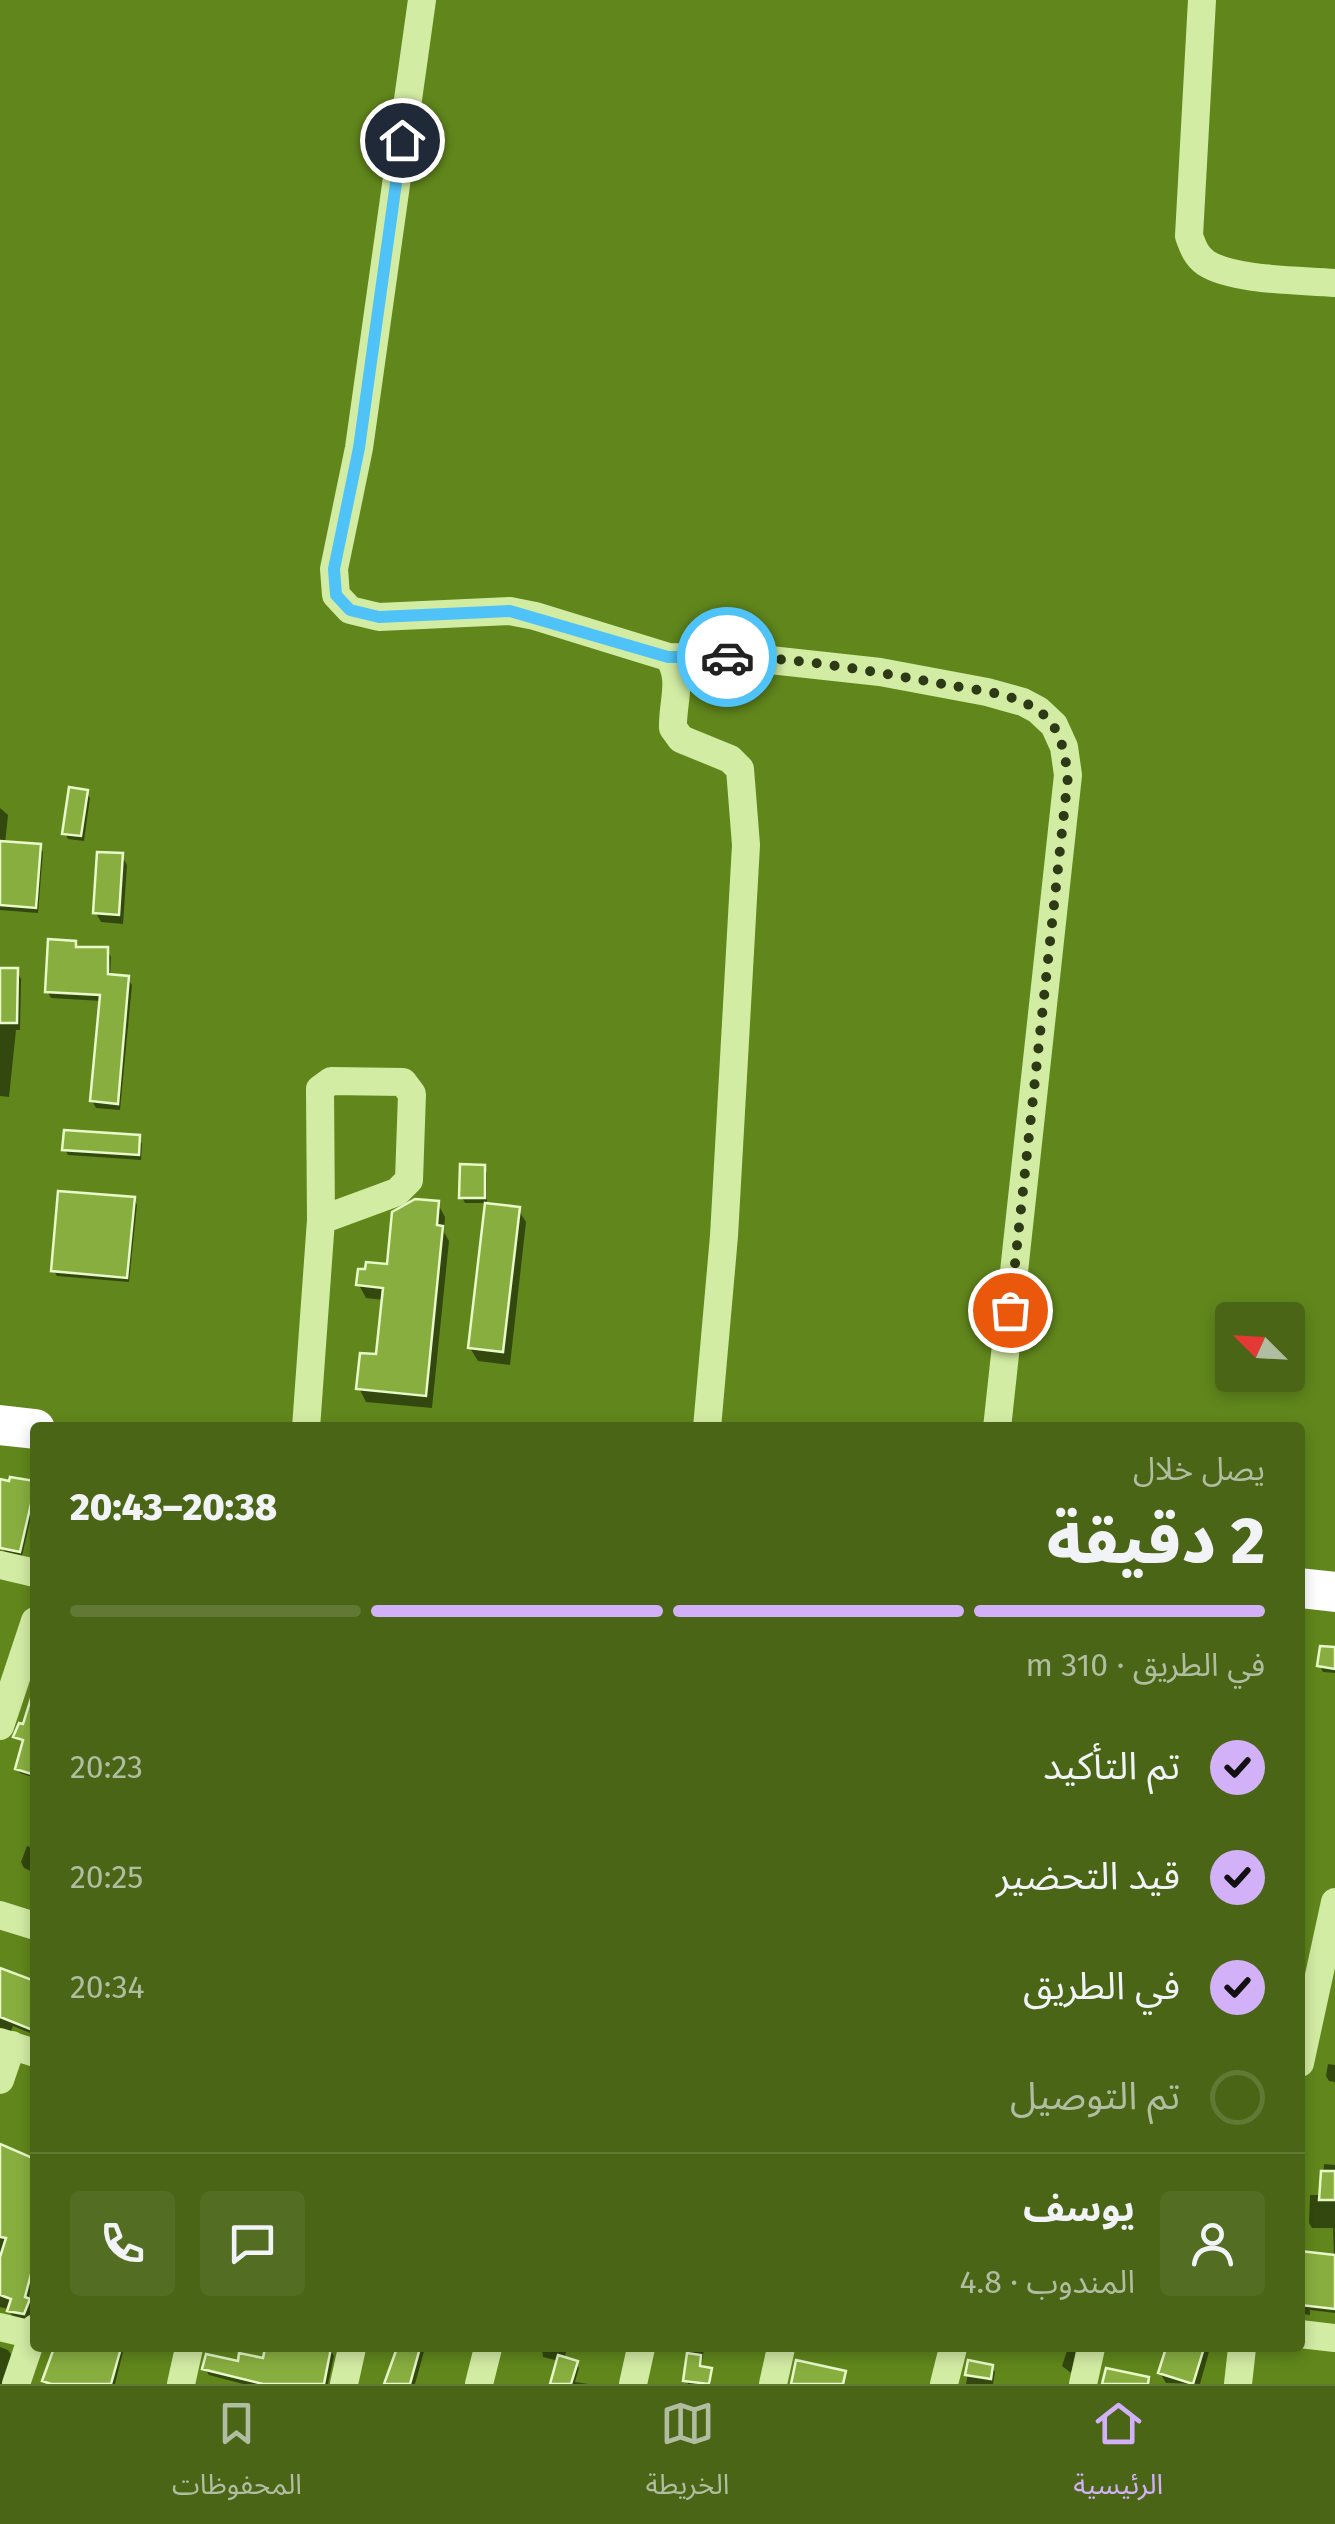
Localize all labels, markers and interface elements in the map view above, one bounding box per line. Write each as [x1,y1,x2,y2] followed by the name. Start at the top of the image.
[360,98,445,183] pin
[375,113,430,168] icon: home
[677,607,777,707] courier
[700,630,755,685] icon: car
[968,1268,1053,1353] pin
[983,1283,1038,1338] icon: bag
[1215,1302,1305,1392] north arrow
[1215,1302,1305,1392] map controls
[1133,1450,1265,1488] text: يصل خلال
[70,1484,277,1530] text: 20:38–20:43
[1046,1502,1265,1580] text: 2 دقيقة
[1025,1646,1265,1684] text: في الطريق · 310 m
[1210,1740,1265,1795] icon: check
[1043,1743,1180,1789] text: تم التأكيد
[70,1748,143,1786] text: 20:23
[1210,1850,1265,1905] icon: check
[996,1853,1180,1899] text: قيد التحضير
[70,1858,143,1896] text: 20:25
[1210,1960,1265,2015] icon: check
[1023,1963,1180,2009] text: في الطريق
[70,1968,145,2006] text: 20:34
[1010,2073,1180,2119] text: تم التوصيل
[1023,2185,1135,2231] text: يوسف
[70,2191,175,2296] button: phone
[200,2191,305,2296] button: chat
[1160,2191,1265,2296] button: person
[960,2263,1135,2301] text: المندوب · 4.8
[172,2396,302,2515] tab: المحفوظات
[646,2396,729,2515] tab: الخريطة
[1073,2396,1163,2515] tab: الرئيسية

